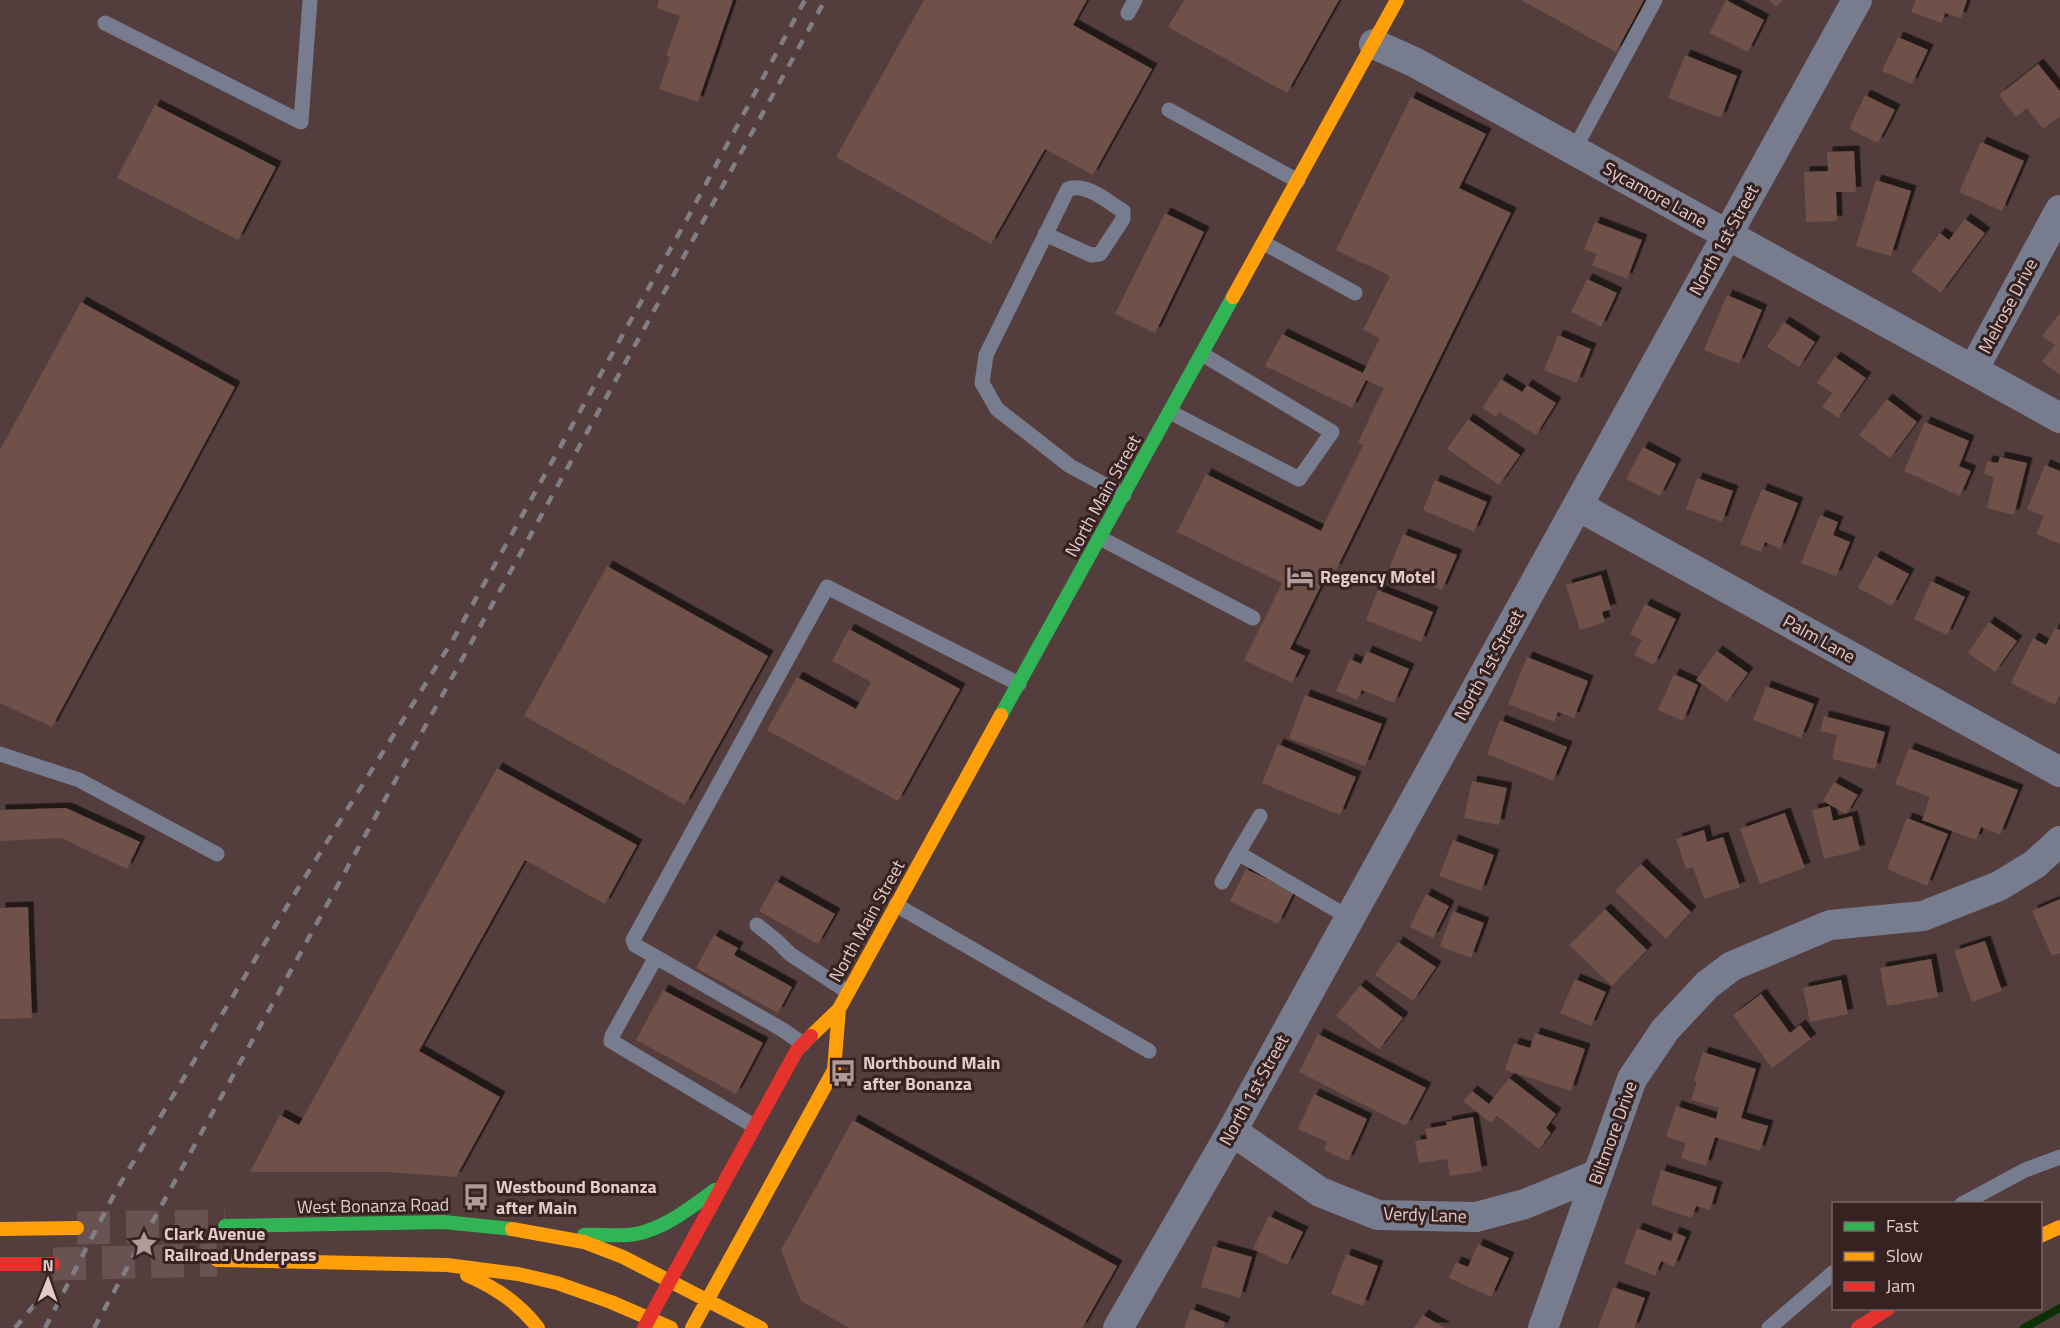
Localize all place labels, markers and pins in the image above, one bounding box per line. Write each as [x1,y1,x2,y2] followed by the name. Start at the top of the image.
[1285,562,1315,592] hotel icon: Regency Motel
[1320,563,1435,590] place label: Regency Motel
[863,1049,1001,1097] place label: Northbound Main after Bonanza
[828,1058,858,1088] bus stop icon: Northbound Main after Bonanza
[496,1173,657,1221] place label: Westbound Bonanza after Main
[461,1182,491,1212] bus stop icon: Westbound Bonanza after Main
[164,1220,316,1268] place label: Clark Avenue Railroad Underpass
[129,1229,159,1259] place icon: Clark Avenue Railroad Underpass

